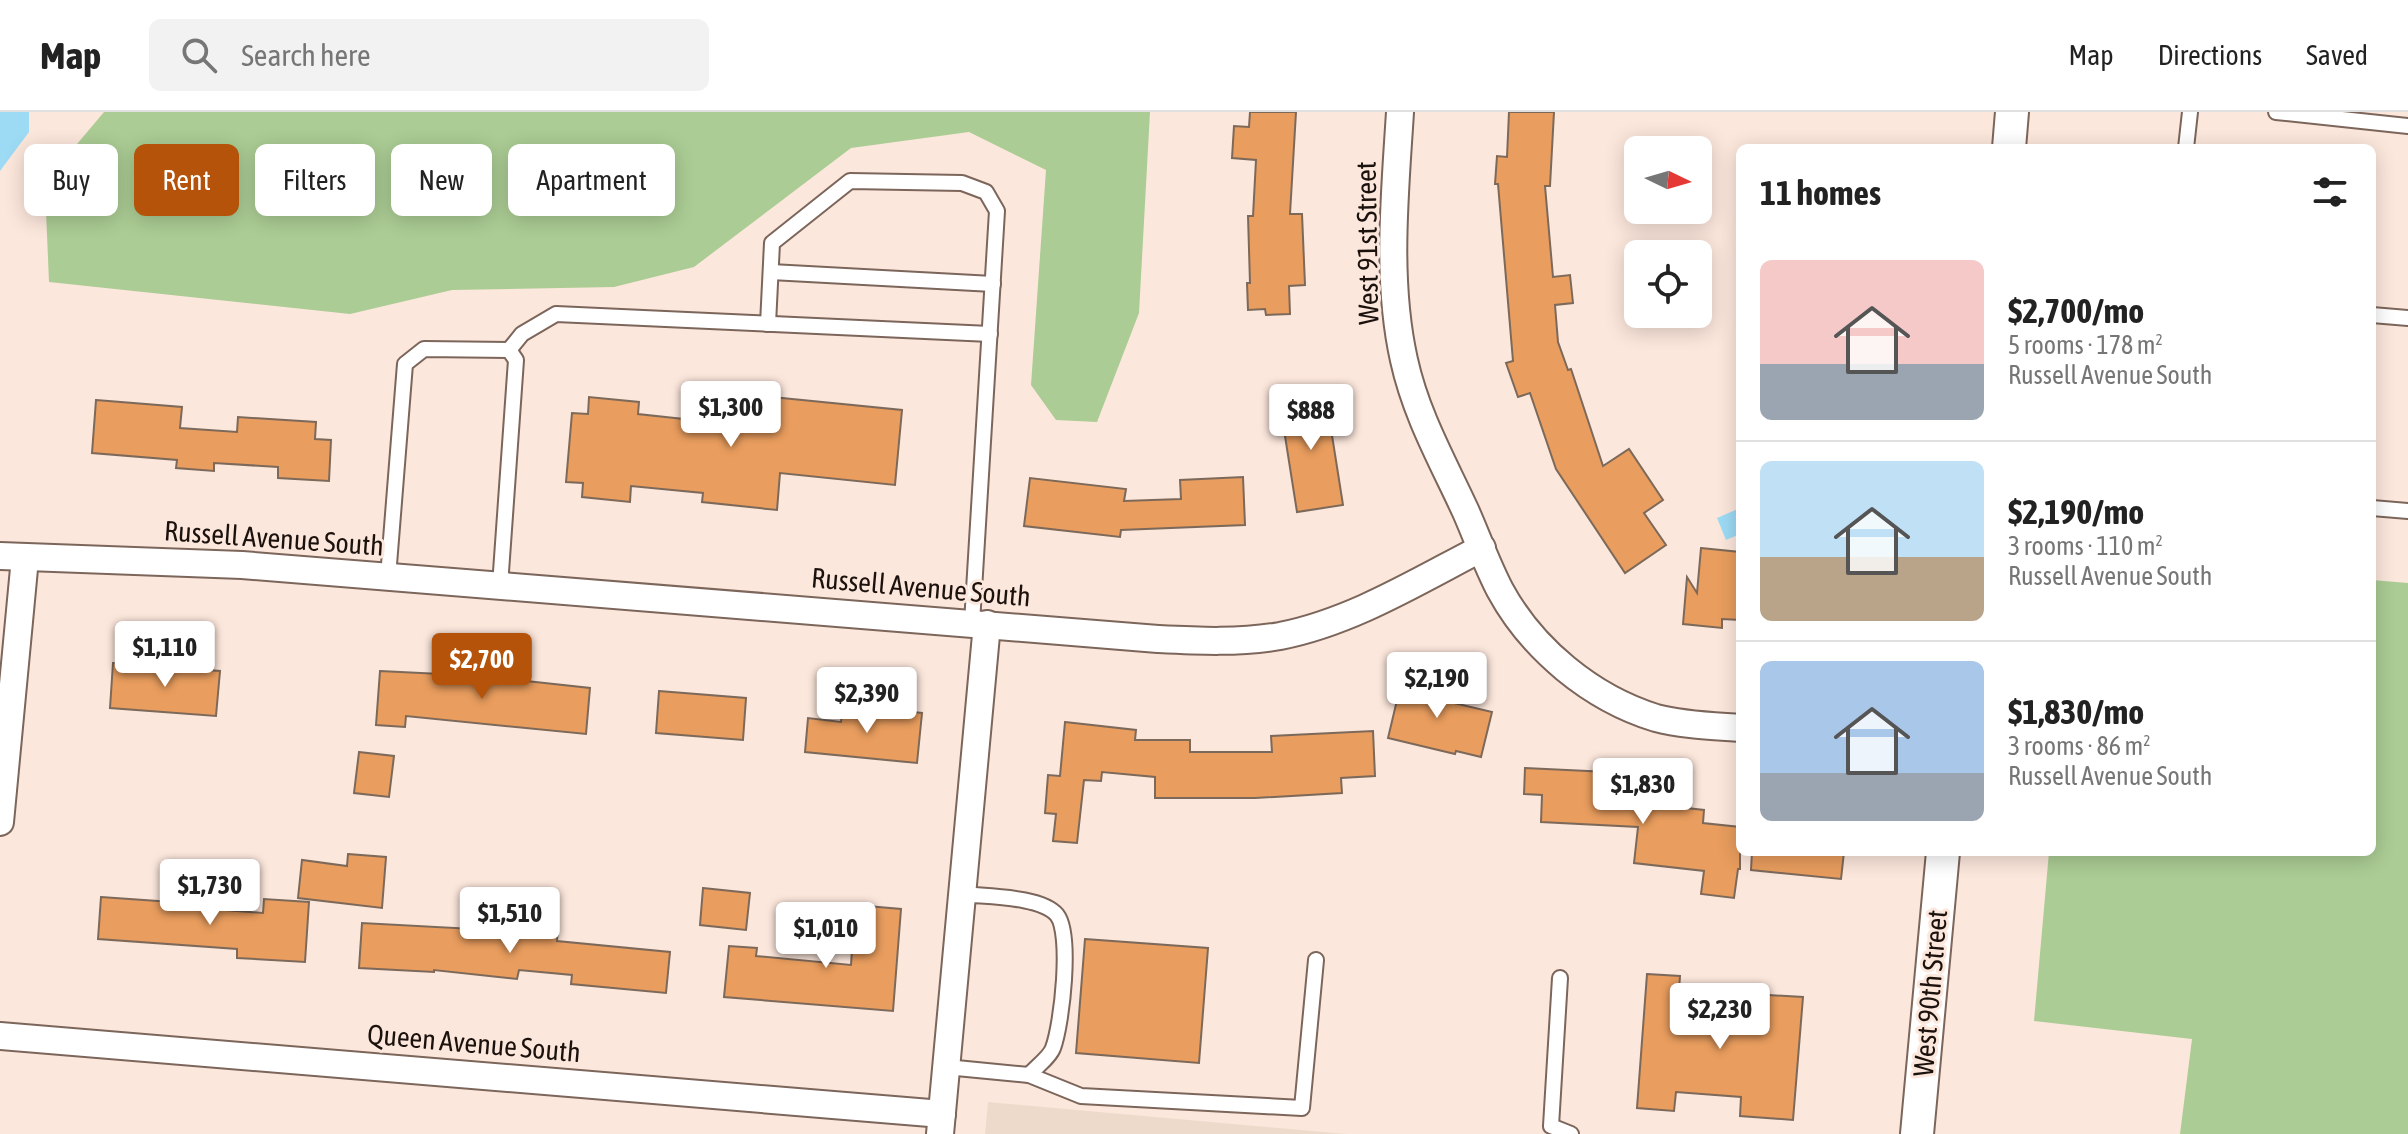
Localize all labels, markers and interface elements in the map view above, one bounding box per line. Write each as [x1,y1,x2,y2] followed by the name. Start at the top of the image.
[149,19,709,91] search box
[177,33,221,77] icon: search
[40,34,101,77] text: Map
[241,38,371,72] text: Search here
[2069,39,2114,71] text: Map
[2158,39,2262,71] text: Directions
[2306,39,2368,71] text: Saved
[1624,136,1712,224] north arrow
[1624,136,1712,328] map controls
[24,144,118,216] chip: Buy
[134,144,239,216] chip: Rent
[255,144,375,216] chip: Filters
[391,144,492,216] chip: New
[508,144,675,216] chip: Apartment
[1350,161,1384,325] street label: West 91st Street
[2308,170,2352,214] icon: filters
[1760,173,1881,212] text: 11 homes
[1624,240,1712,328] button: locate
[2008,291,2144,330] text: $2,700/mo
[1824,292,1920,388] icon: home
[2008,330,2163,360] text: 5 rooms · 178 m²
[2008,360,2212,390] text: Russell Avenue South
[666,381,796,449] pin: $1,300
[1264,384,1358,452] pin: $888
[699,392,763,422] text: $1,300
[1287,395,1335,425] text: $888
[2008,492,2144,531] text: $2,190/mo
[1824,493,1920,589] icon: home
[163,514,385,562] street label: Russell Avenue South
[2008,531,2163,561] text: 3 rooms · 110 m²
[810,561,1032,613] street label: Russell Avenue South
[2008,561,2212,591] text: Russell Avenue South
[100,621,230,689] pin: $1,110
[133,632,197,662] text: $1,110
[417,633,547,701] pin: $2,700
[450,644,514,674] text: $2,700
[1372,652,1502,720] pin: $2,190
[1405,663,1469,693] text: $2,190
[802,667,932,735] pin: $2,390
[835,678,899,708] text: $2,390
[2008,692,2144,731] text: $1,830/mo
[1824,693,1920,789] icon: home
[2008,731,2150,761] text: 3 rooms · 86 m²
[1578,758,1708,826] pin: $1,830
[2008,761,2212,791] text: Russell Avenue South
[1611,769,1675,799] text: $1,830
[145,859,275,927] pin: $1,730
[178,870,242,900] text: $1,730
[445,887,575,955] pin: $1,510
[478,898,542,928] text: $1,510
[761,902,891,970] pin: $1,010
[1907,908,1953,1078] street label: West 90th Street
[794,913,858,943] text: $1,010
[1655,983,1785,1051] pin: $2,230
[1688,994,1752,1024] text: $2,230
[366,1018,582,1068] street label: Queen Avenue South

